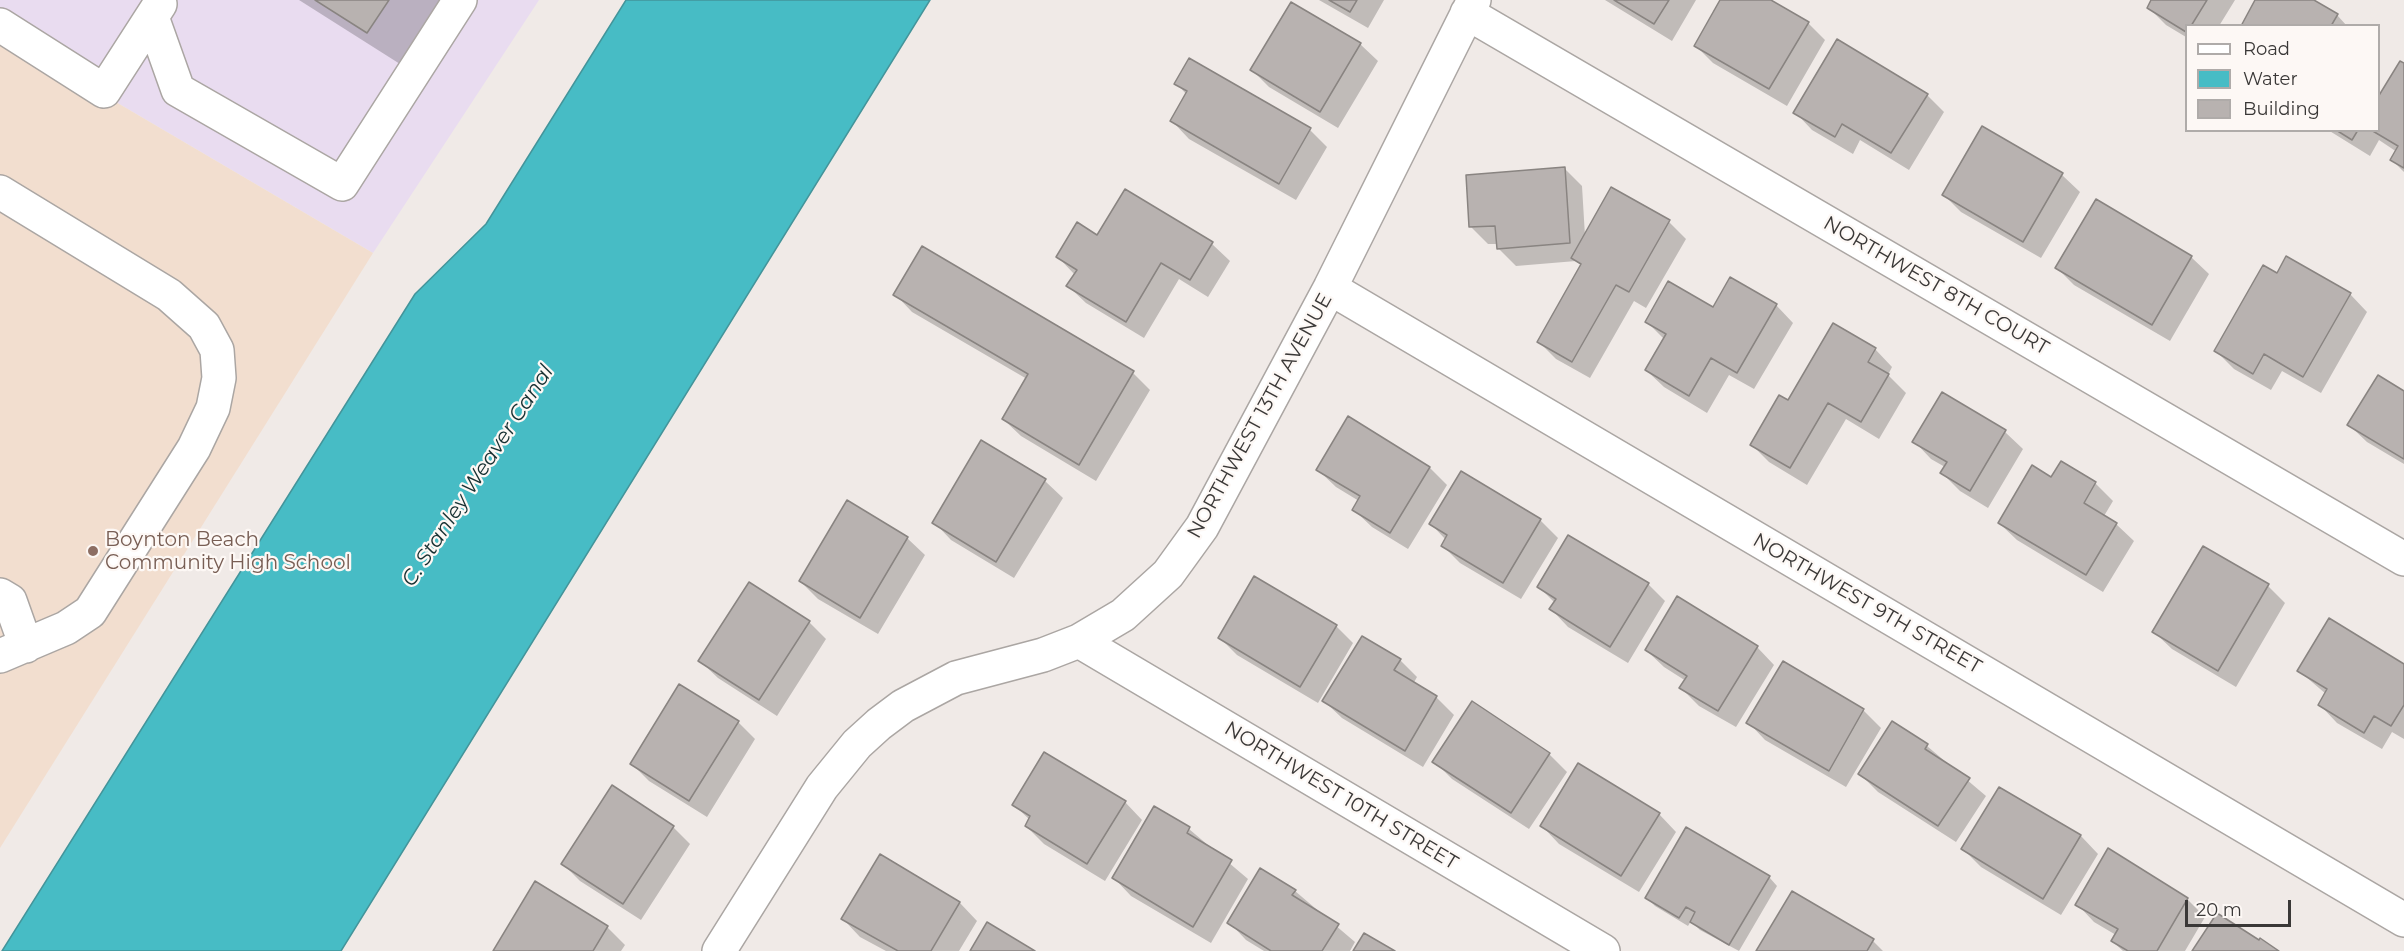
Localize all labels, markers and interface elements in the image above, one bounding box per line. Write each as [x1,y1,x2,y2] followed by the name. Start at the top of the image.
[2185,24,2380,132] legend
[2243,38,2290,60] text: Road
[2243,68,2298,90] text: Water
[2243,98,2320,120] text: Building
[1819,212,2053,360] street label: NORTHWEST 8TH COURT
[1183,289,1337,543] street label: NORTHWEST 13TH AVENUE
[397,360,559,592] water label: C. Stanley Weaver Canal
[105,528,351,575] place label: Boynton Beach Community High School
[1748,529,1986,679] street label: NORTHWEST 9TH STREET
[86,544,100,558] marker: Boynton Beach Community High School
[1220,717,1462,875] street label: NORTHWEST 10TH STREET
[2188,888,2294,926] scale bar
[2196,899,2242,921] text: 20 m

